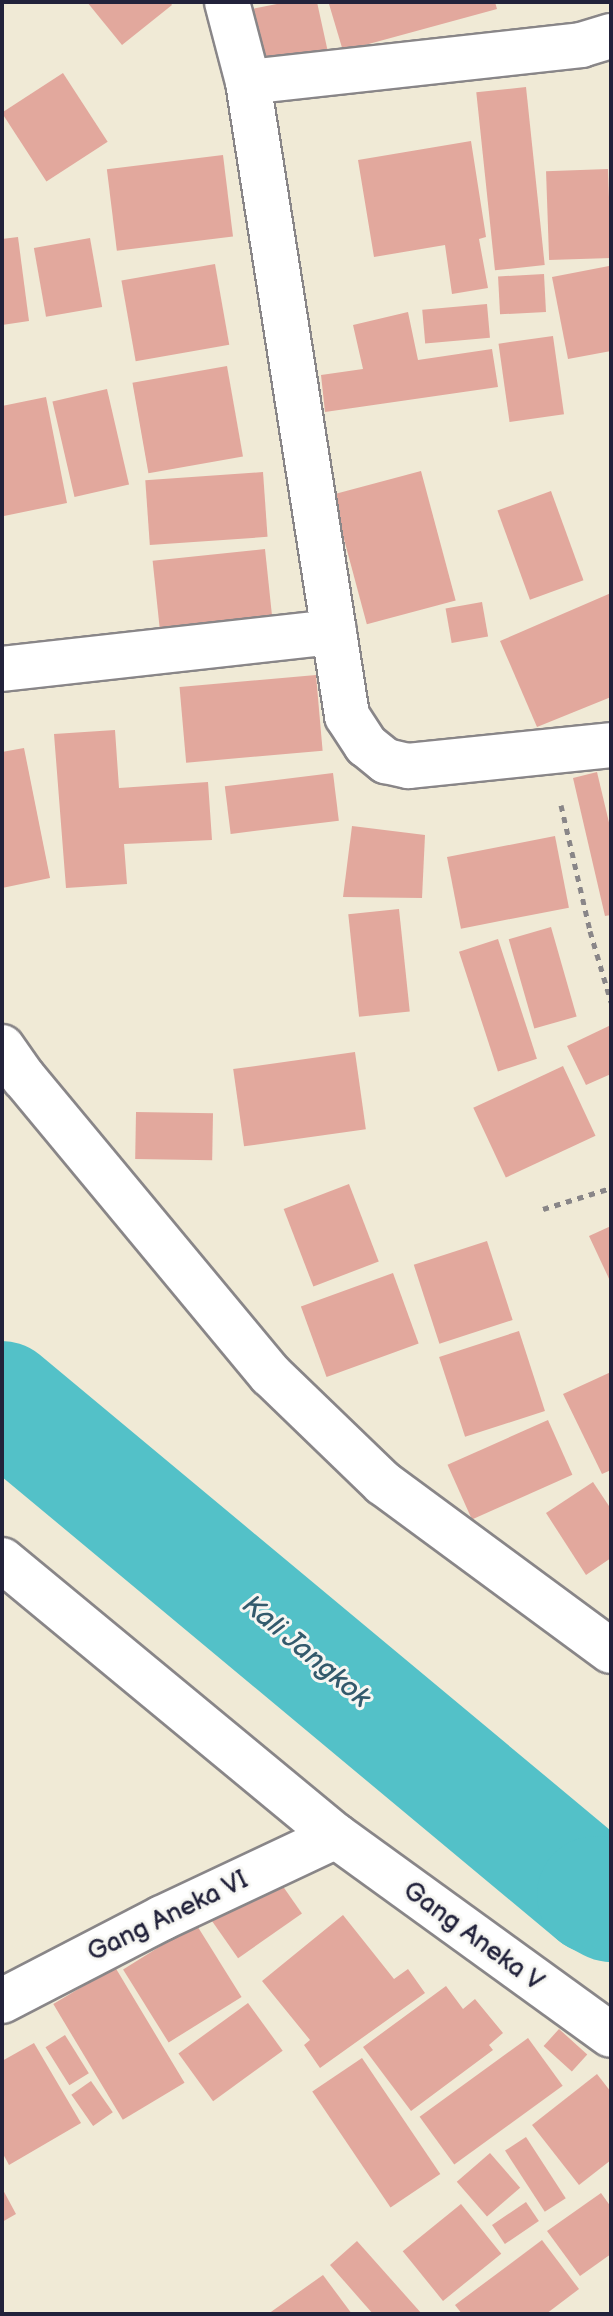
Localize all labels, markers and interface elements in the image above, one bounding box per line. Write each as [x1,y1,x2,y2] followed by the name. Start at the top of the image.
[235,1588,377,1716] water label: Kali Jangkok
[83,1865,253,1969] street label: Gang Aneka VI
[396,1875,550,1999] street label: Gang Aneka V

